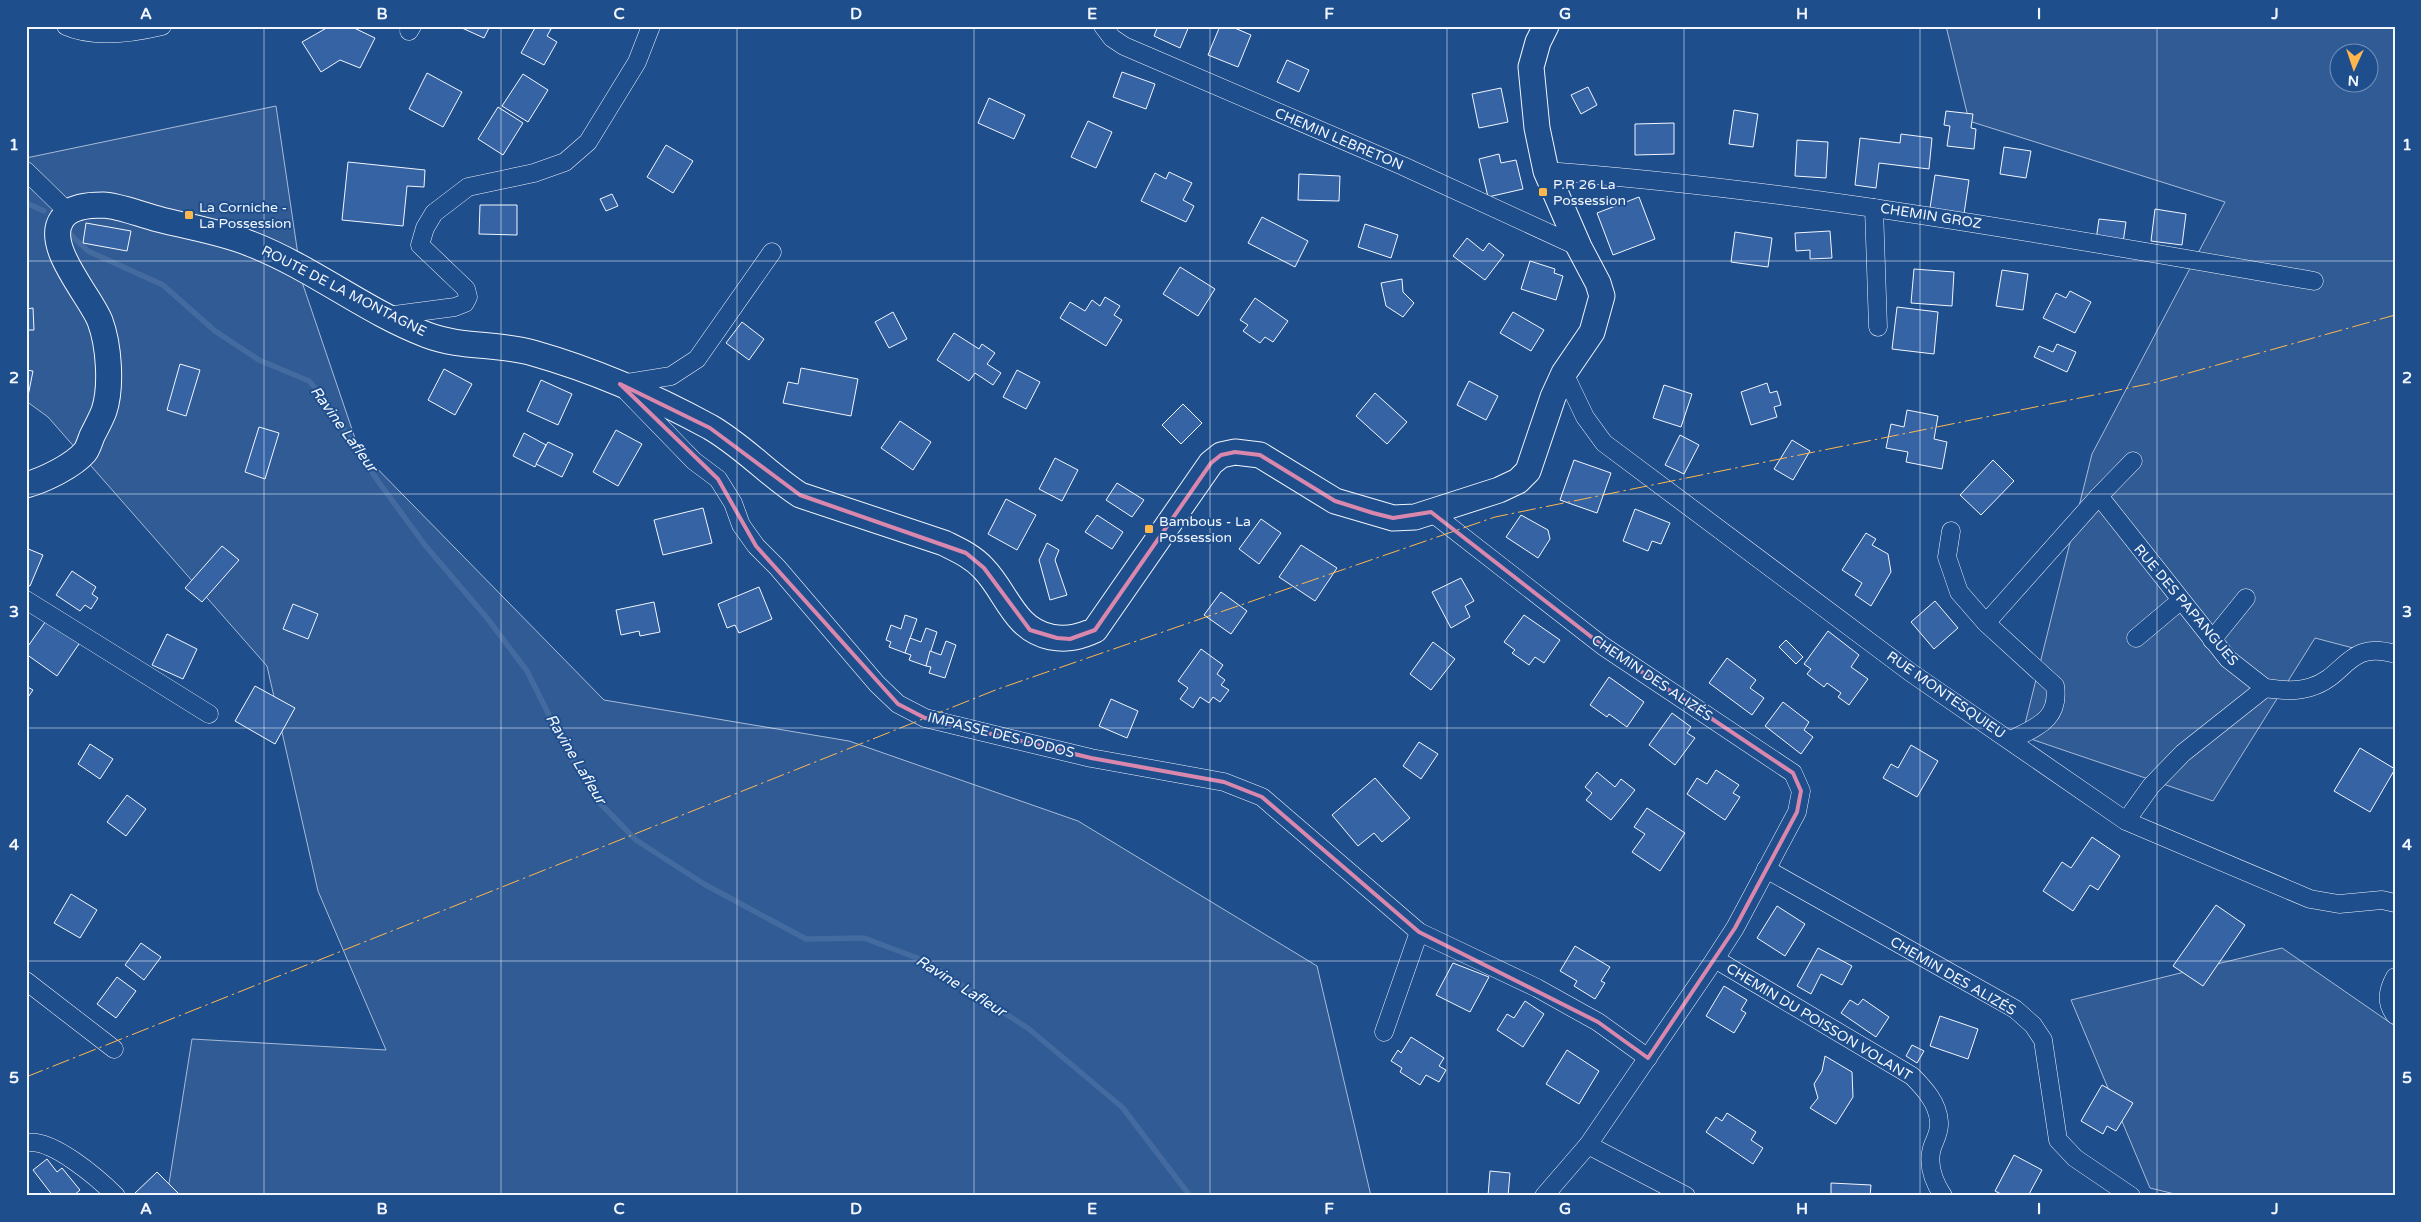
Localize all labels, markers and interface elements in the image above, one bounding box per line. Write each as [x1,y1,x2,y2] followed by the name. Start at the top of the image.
[140,4,152,24] text: A
[376,4,388,24] text: B
[613,4,625,24] text: C
[850,4,862,24] text: D
[1087,4,1097,24] text: E
[1324,4,1334,24] text: F
[1559,4,1571,24] text: G
[1796,4,1808,24] text: H
[2037,4,2041,24] text: I
[2270,4,2279,24] text: J
[2328,42,2378,92] north arrow
[2347,72,2359,89] text: N
[1272,104,1406,174] street label: CHEMIN LEBRETON
[9,135,19,155] text: 1
[2402,135,2412,155] text: 1
[1553,176,1626,209] place label: P.R 26 La Possession
[1537,186,1549,198] marker: P.R 26 La Possession
[199,199,292,232] place label: La Corniche - La Possession
[1879,200,1983,232] street label: CHEMIN GROZ
[183,209,195,221] marker: La Corniche - La Possession
[259,242,429,340] street label: ROUTE DE LA MONTAGNE
[9,368,19,388] text: 2
[2402,368,2412,388] text: 2
[307,382,383,477] water label: Ravine Lafleur
[1159,513,1251,546] place label: Bambous - La Possession
[1143,523,1155,535] marker: Bambous - La Possession
[2130,541,2242,669] street label: RUE DES PAPANGUES
[9,602,19,622] text: 3
[2402,602,2412,622] text: 3
[1588,631,1716,725] street label: CHEMIN DES ALIZÉS
[1883,648,2009,742] street label: RUE MONTESQUIEU
[926,709,1077,762] street label: IMPASSE DES DODOS
[542,711,611,809] water label: Ravine Lafleur
[9,835,19,855] text: 4
[2402,835,2412,855] text: 4
[1887,933,2019,1019] street label: CHEMIN DES ALIZÉS
[913,951,1011,1022] water label: Ravine Lafleur
[1723,960,1915,1085] street label: CHEMIN DU POISSON VOLANT
[9,1068,19,1088] text: 5
[2402,1068,2412,1088] text: 5
[140,1199,152,1219] text: A
[376,1199,388,1219] text: B
[613,1199,625,1219] text: C
[850,1199,862,1219] text: D
[1087,1199,1097,1219] text: E
[1324,1199,1334,1219] text: F
[1559,1199,1571,1219] text: G
[1796,1199,1808,1219] text: H
[2037,1199,2041,1219] text: I
[2270,1199,2279,1219] text: J

